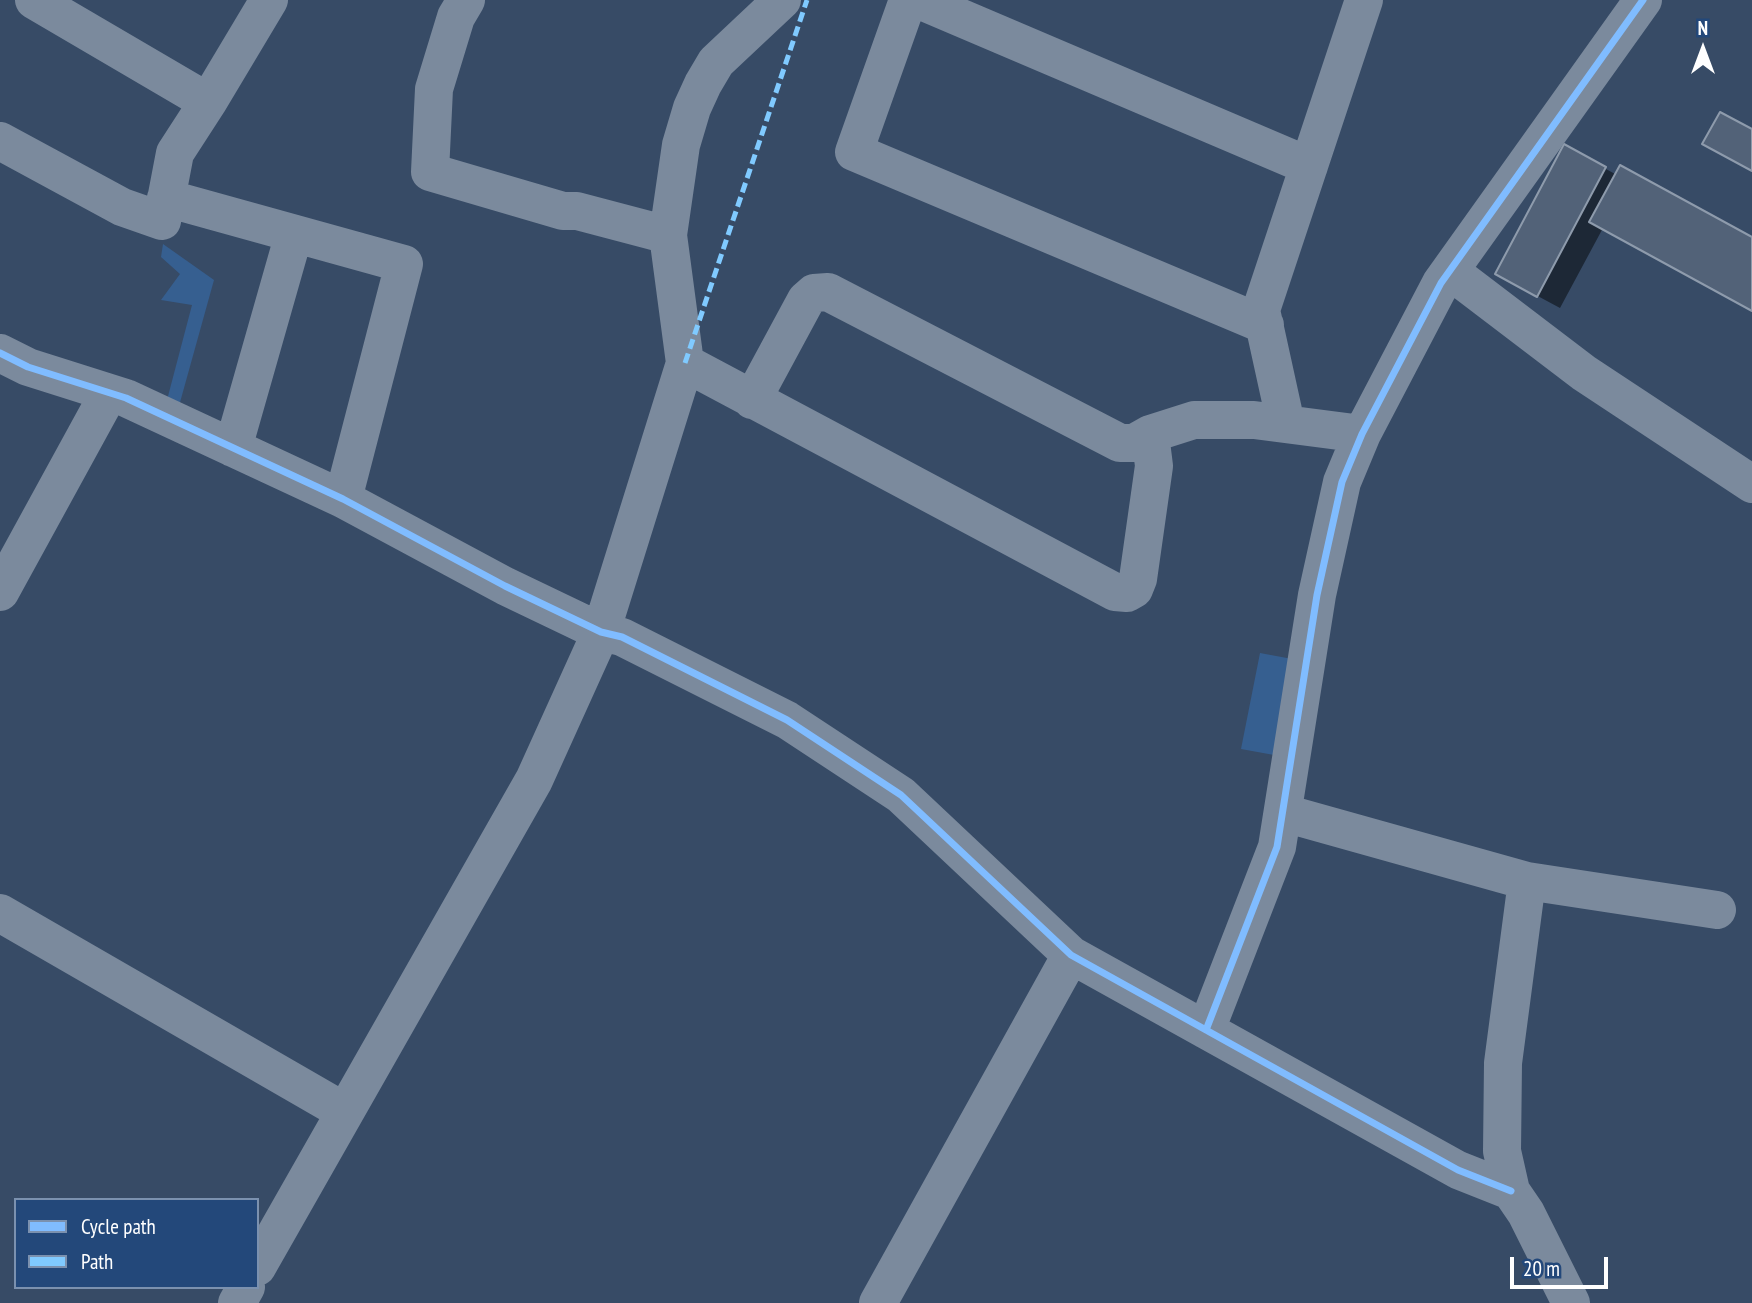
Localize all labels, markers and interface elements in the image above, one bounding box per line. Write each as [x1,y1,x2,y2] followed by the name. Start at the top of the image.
[1668,14,1738,84] north arrow
[1698,16,1708,40] text: N
[14,1198,259,1289] legend
[81,1213,156,1240] text: Cycle path
[1514,1244,1612,1288] scale bar
[81,1248,113,1275] text: Path
[1523,1255,1560,1282] text: 20 m

